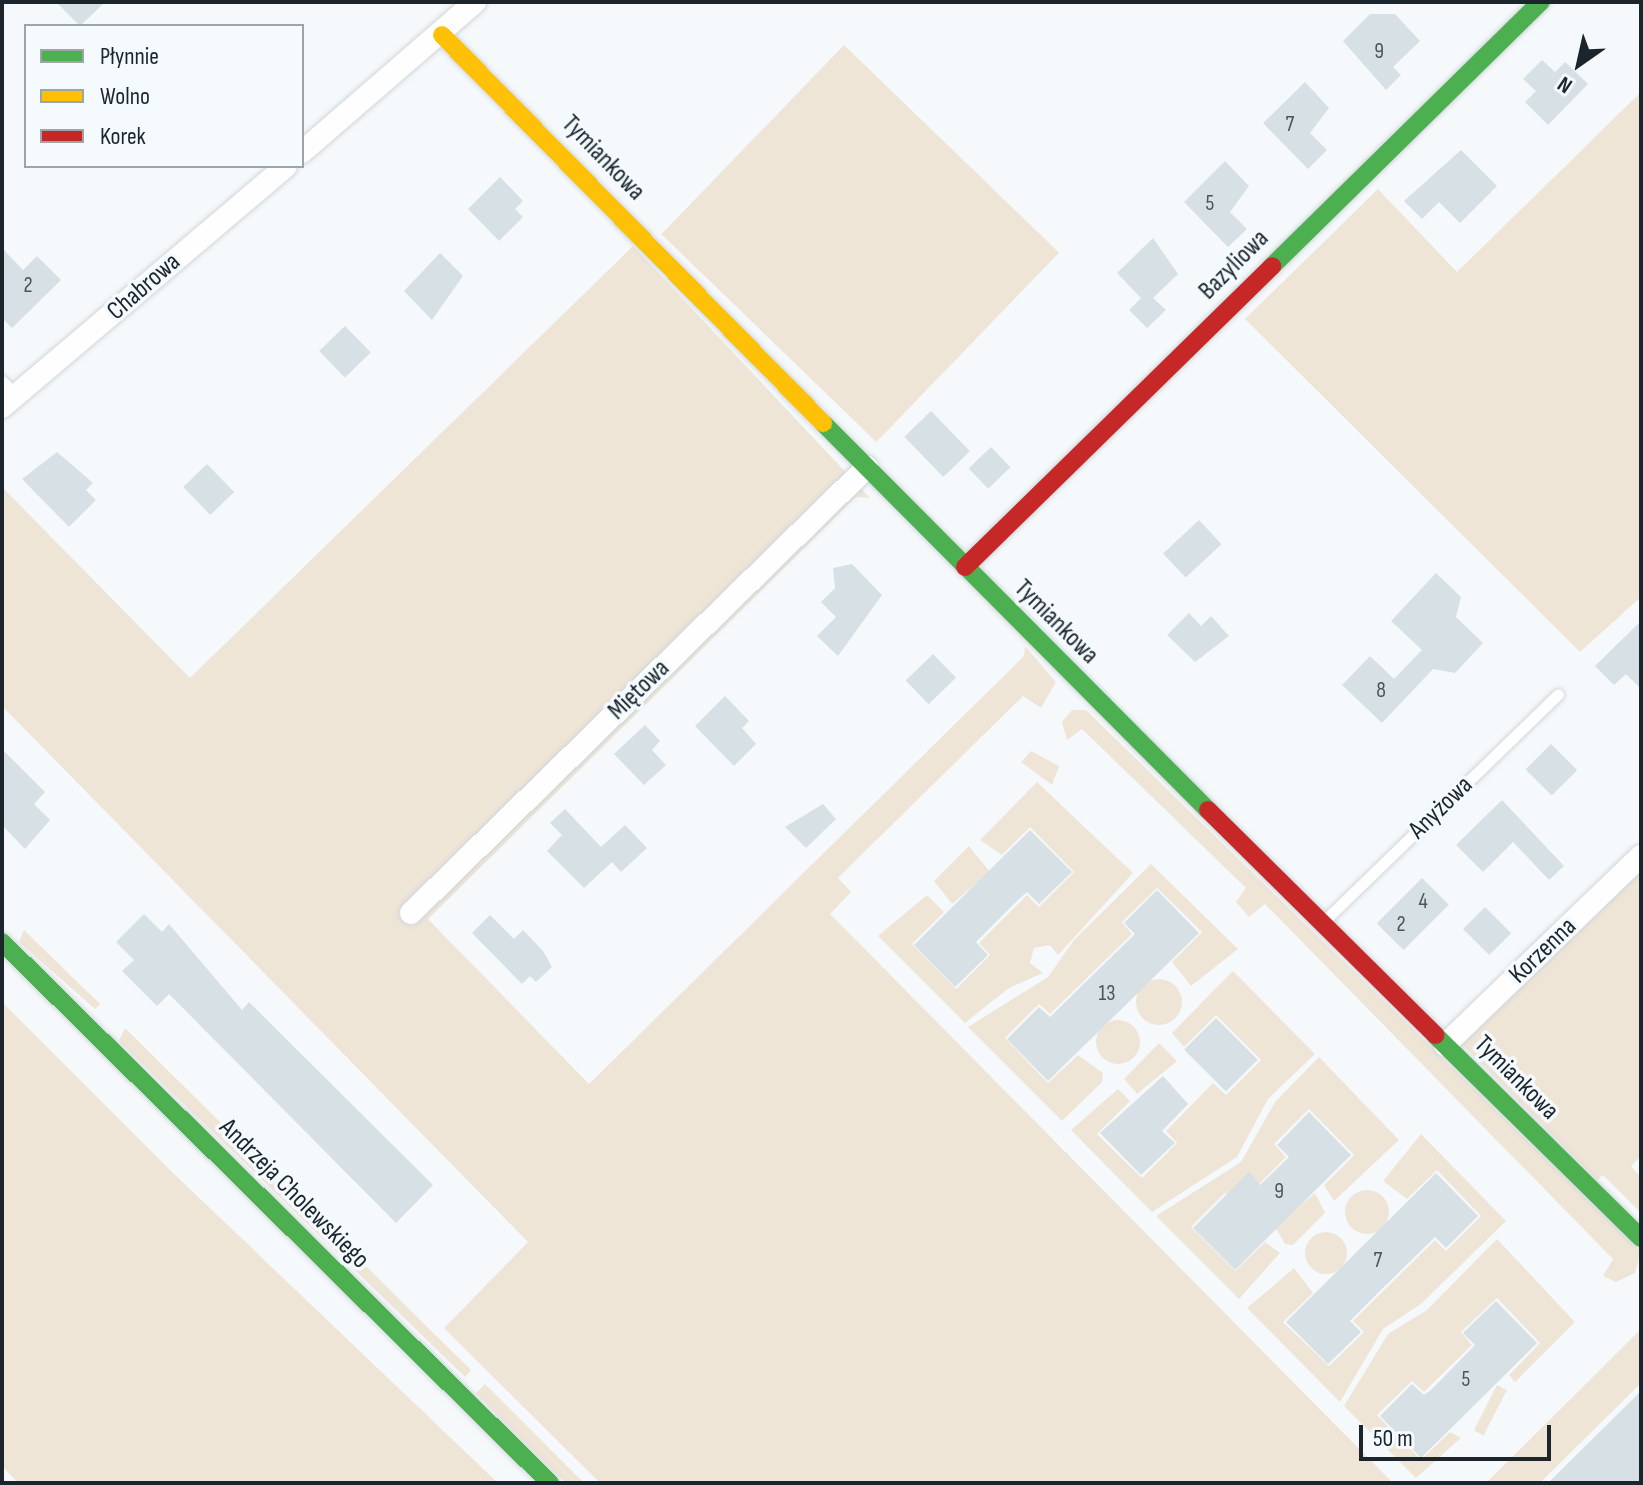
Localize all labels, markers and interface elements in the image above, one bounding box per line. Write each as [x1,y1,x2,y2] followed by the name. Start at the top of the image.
[24,24,304,168] legend
[1539,24,1619,104] north arrow
[1374,39,1384,65] house number: 9
[100,42,159,71] text: Płynnie
[1553,70,1578,99] text: N
[100,82,150,111] text: Wolno
[555,109,651,207] street label: Tymiankowa
[1286,112,1294,138] house number: 7
[100,122,146,151] text: Korek
[1206,191,1214,217] house number: 5
[1192,223,1276,307] street label: Bazyliowa
[101,247,187,327] street label: Chabrowa
[23,273,33,299] house number: 2
[1007,573,1105,671] street label: Tymiankowa
[602,653,676,727] street label: Miętowa
[1376,678,1386,704] house number: 8
[1403,770,1479,846] street label: Anyżowa
[1418,889,1428,915] house number: 4
[1396,912,1406,938] house number: 2
[1503,912,1583,990] street label: Korzenna
[1099,981,1115,1007] house number: 13
[1467,1029,1565,1127] street label: Tymiankowa
[213,1113,375,1275] street label: Andrzeja Cholewskiego
[1274,1179,1284,1205] house number: 9
[1374,1248,1382,1274] house number: 7
[1462,1367,1470,1393] house number: 5
[1363,1409,1555,1459] scale bar
[1373,1424,1413,1453] text: 50 m

